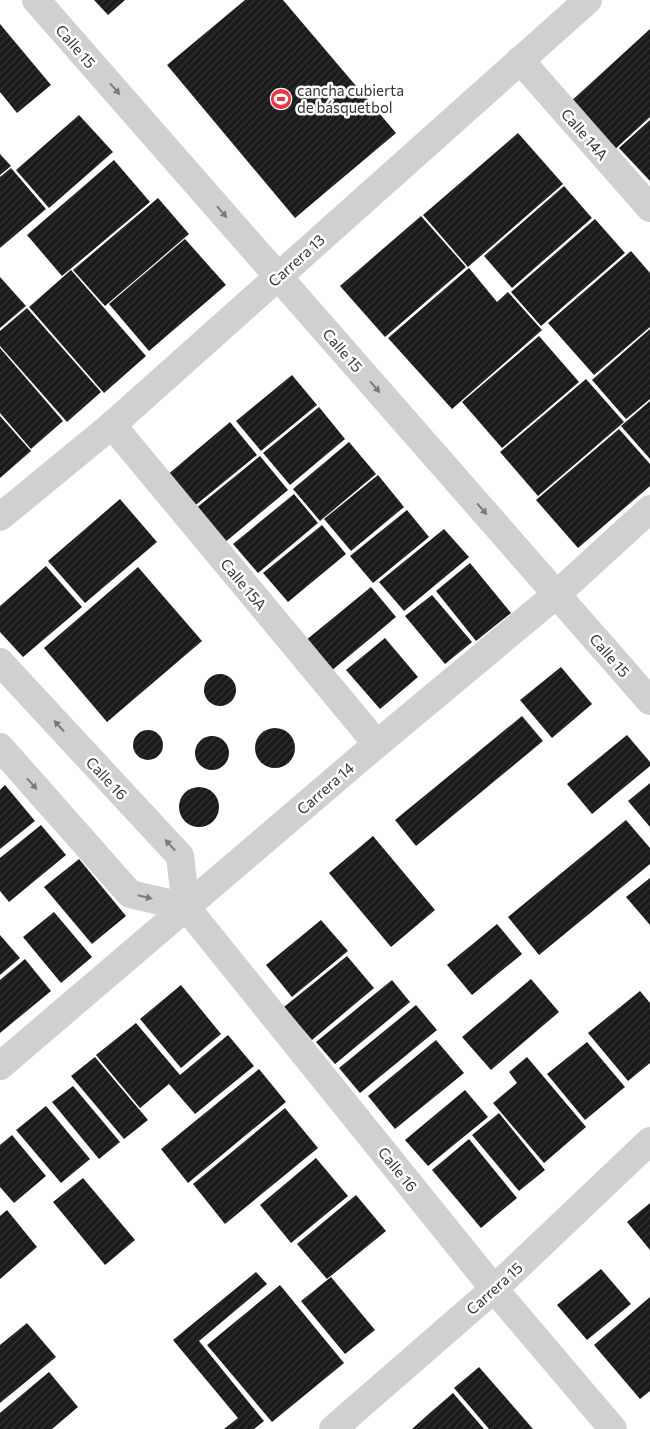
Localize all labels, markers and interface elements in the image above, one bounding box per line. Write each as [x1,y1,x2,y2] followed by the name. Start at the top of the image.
[52,21,100,71] street label: Calle 15
[297,81,404,116] place label: cancha cubierta de básquetbol
[109,83,120,96] one-way arrow
[269,87,293,111] sports icon: cancha cubierta de básquetbol
[558,105,612,163] street label: Calle 14A
[216,205,227,218] one-way arrow
[264,230,328,290] street label: Carrera 13
[319,325,367,375] street label: Calle 15
[369,380,381,392] one-way arrow
[476,502,488,514] one-way arrow
[217,555,271,613] street label: Calle 15A
[586,630,634,680] street label: Calle 15
[53,720,65,732] one-way arrow
[83,753,131,803] street label: Calle 16
[293,758,357,818] street label: Carrera 14
[27,777,38,790] one-way arrow
[164,839,176,851] one-way arrow
[138,893,153,901] one-way arrow
[375,1143,421,1195] street label: Calle 16
[462,1258,526,1318] street label: Carrera 15

